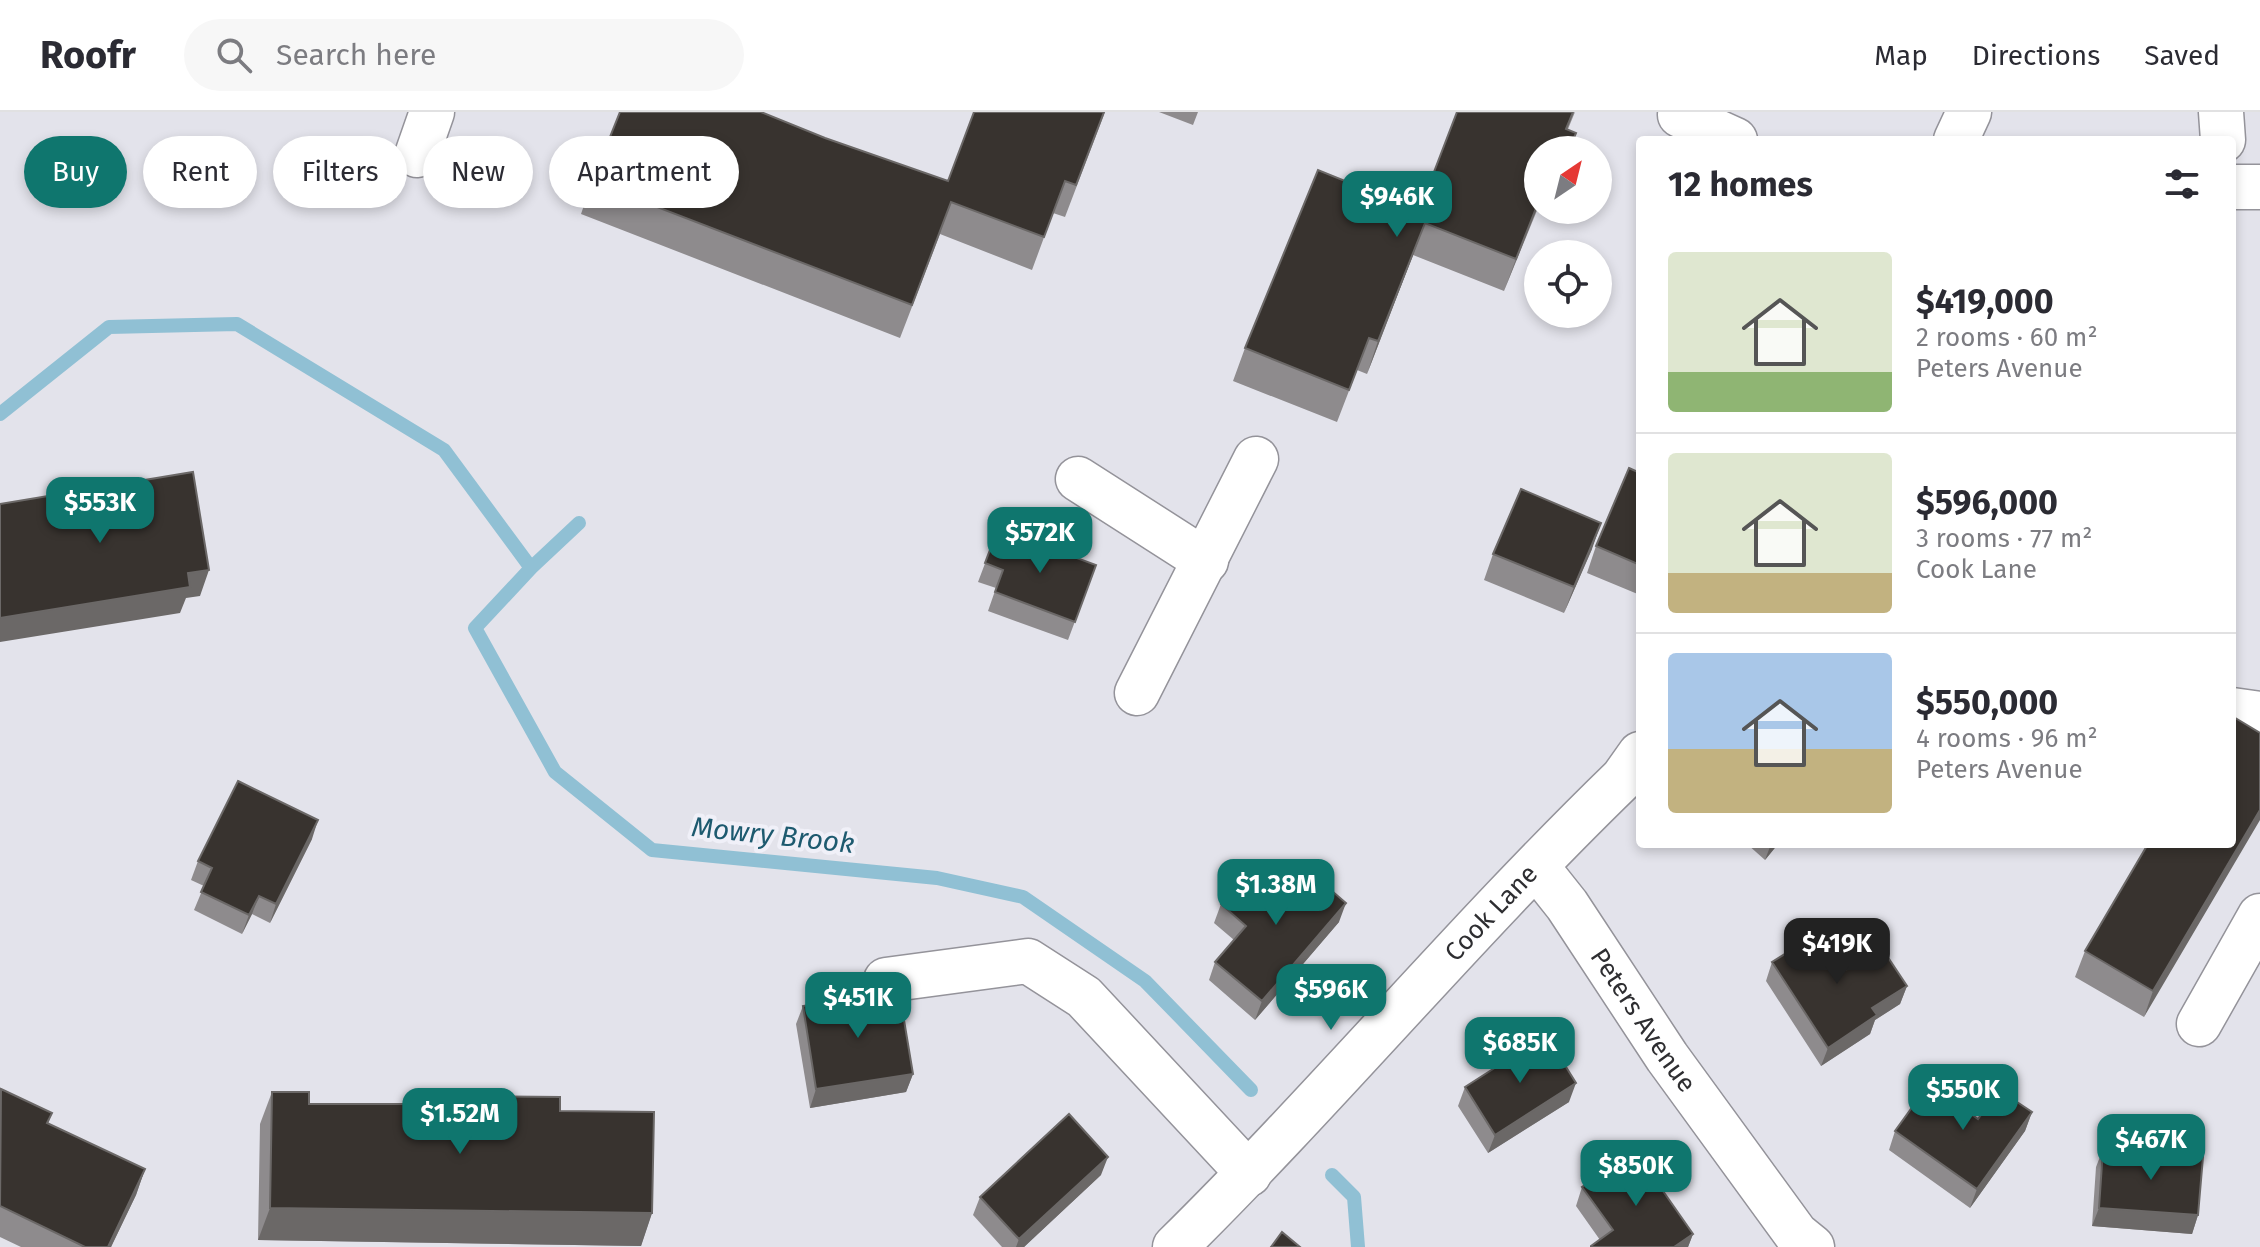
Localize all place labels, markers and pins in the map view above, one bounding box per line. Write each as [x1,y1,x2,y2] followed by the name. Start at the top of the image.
[1341,171,1453,239] pin: $946K
[44,477,156,545] pin: $553K
[984,507,1096,575] pin: $572K
[1211,859,1341,927] pin: $1.38M
[1781,918,1893,986] pin: $419K
[1275,964,1387,1032] pin: $596K
[802,972,914,1040] pin: $451K
[1464,1017,1576,1085] pin: $685K
[1907,1064,2019,1132] pin: $550K
[395,1088,525,1156] pin: $1.52M
[2095,1114,2207,1182] pin: $467K
[1580,1140,1692,1208] pin: $850K

